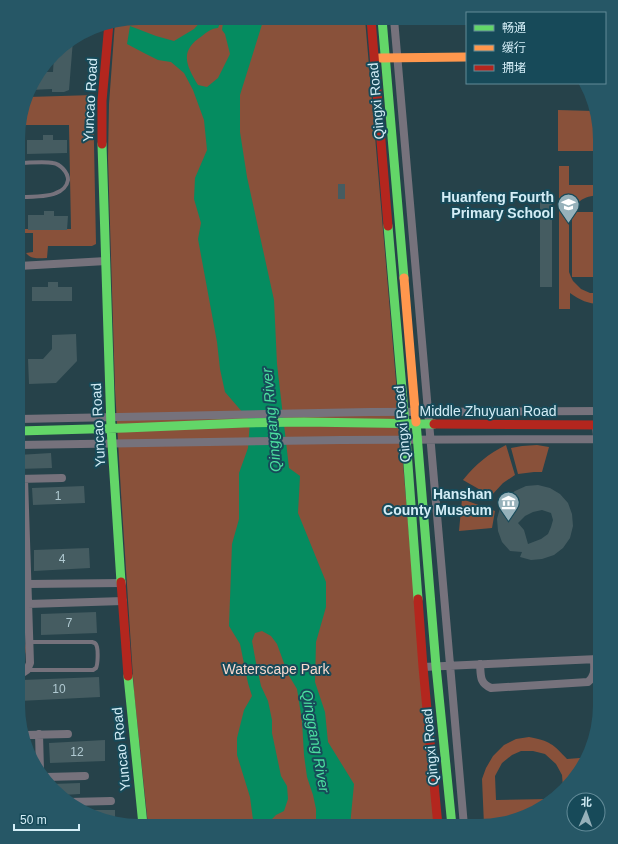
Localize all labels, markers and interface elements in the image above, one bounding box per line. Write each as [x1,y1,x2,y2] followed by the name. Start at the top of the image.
[466,12,606,84] legend
[502,21,526,35] text: 畅通
[502,41,526,55] text: 缓行
[80,58,100,142] street label: Yuncao Road
[502,61,526,75] text: 拥堵
[365,62,387,140] street label: Qingxi Road
[441,189,554,221] place label: Huanfeng Fourth Primary School
[556,192,582,225] school or university icon: Huanfeng Fourth Primary School
[258,366,284,473] water label: Qinggang River
[88,383,108,467] street label: Yuncao Road
[391,385,413,463] street label: Qingxi Road
[420,403,556,419] street label: Middle Zhuyuan Road
[383,486,492,518] place label: Hanshan County Museum
[55,489,62,503] house number: 1
[495,489,521,522] museum icon: Hanshan County Museum
[59,552,66,566] house number: 4
[66,616,73,630] house number: 7
[223,661,330,677] park label: Waterscape Park
[52,682,66,696] house number: 10
[299,688,334,795] water label: Qinggang River
[109,706,133,792] street label: Yuncao Road
[419,708,441,786] street label: Qingxi Road
[70,745,84,759] house number: 12
[566,792,606,832] north arrow
[581,796,592,808] text: 北
[14,806,79,832] scale bar
[20,813,47,827] text: 50 m

